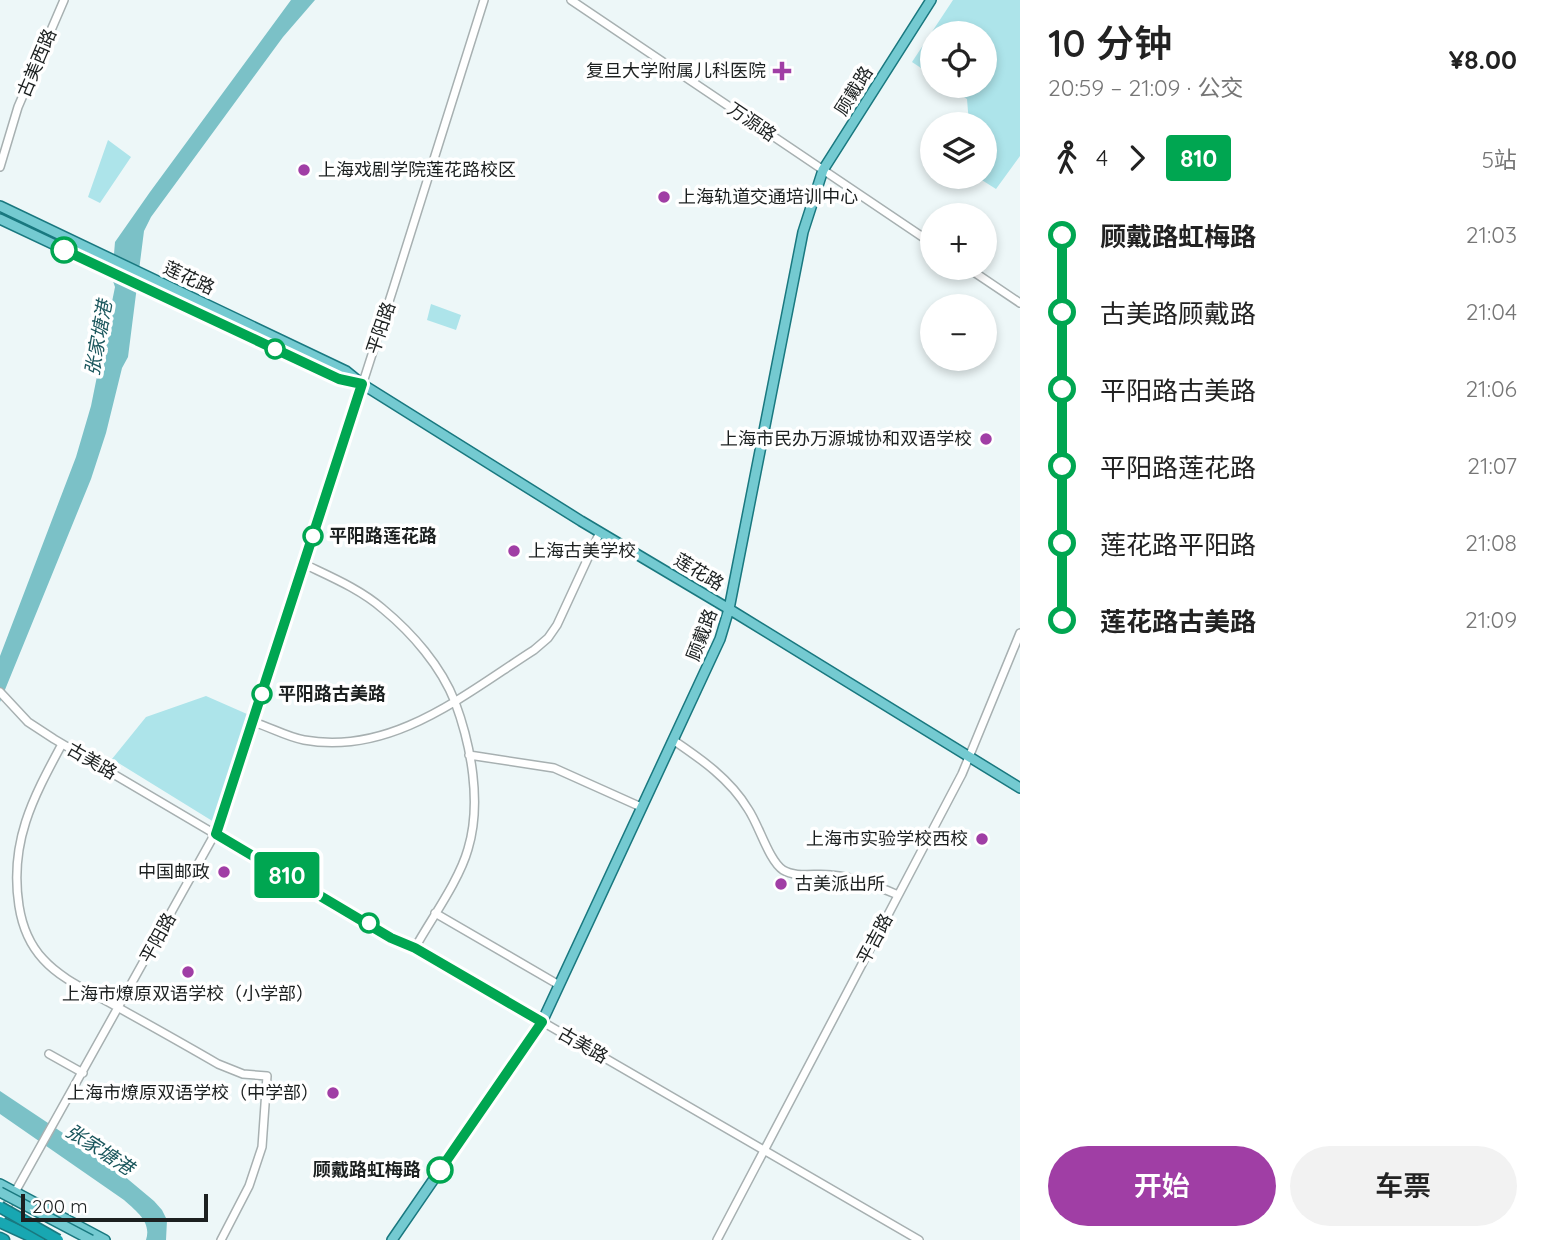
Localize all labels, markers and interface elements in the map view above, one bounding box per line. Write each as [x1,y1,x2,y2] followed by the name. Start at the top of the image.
[1048,19,1172,67] text: 10 分钟
[920,21,997,371] map controls
[920,21,997,98] button: locate
[12,25,61,100] street label: 古美西路
[1449,43,1517,76] text: ¥8.00
[586,59,766,82] place label: 复旦大学附属儿科医院
[772,61,792,81] marker: 复旦大学附属儿科医院
[830,62,878,120] street label: 顾戴路
[1048,73,1244,102] text: 20:59 – 21:09 · 公交
[723,97,781,146] street label: 万源路
[920,112,997,189] button: layers
[1048,139,1086,177] icon: walk
[1118,139,1156,177] icon: forward
[1096,143,1108,172] text: 4
[1180,143,1217,173] text: 810
[1481,145,1517,174] text: 5站
[318,158,516,181] place label: 上海戏剧学院莲花路校区
[296,162,312,178] marker: 上海戏剧学院莲花路校区
[678,185,858,208] place label: 上海轨道交通培训中心
[656,189,672,205] marker: 上海轨道交通培训中心
[920,203,997,280] button: +
[1100,220,1256,253] text: 顾戴路虹梅路
[1466,220,1517,249] text: 21:03
[51,237,77,263] unlabelled marker
[160,256,219,299] street label: 莲花路
[920,294,997,371] button: −
[80,296,117,378] water label: 张家塘港
[1100,297,1256,330] text: 古美路顾戴路
[1466,297,1517,326] text: 21:04
[361,299,400,357] street label: 平阳路
[265,339,285,359] unlabelled marker
[1100,374,1256,407] text: 平阳路古美路
[1465,374,1517,403] text: 21:06
[720,427,972,450] place label: 上海市民办万源城协和双语学校
[978,431,994,447] marker: 上海市民办万源城协和双语学校
[1100,451,1256,484] text: 平阳路莲花路
[1467,451,1517,480] text: 21:07
[329,524,437,547] place label: 平阳路莲花路
[303,526,323,546] marker: 平阳路莲花路
[1100,528,1256,561] text: 莲花路平阳路
[1465,528,1517,557] text: 21:08
[528,539,636,562] place label: 上海古美学校
[506,543,522,559] marker: 上海古美学校
[670,548,728,595] street label: 莲花路
[681,605,722,664] street label: 顾戴路
[1100,605,1256,638] text: 莲花路古美路
[1465,605,1517,634] text: 21:09
[278,682,386,705] place label: 平阳路古美路
[252,684,272,704] marker: 平阳路古美路
[63,737,121,784] street label: 古美路
[806,827,968,850] place label: 上海市实验学校西校
[974,831,990,847] marker: 上海市实验学校西校
[247,852,327,898] line badge: 810
[138,860,210,883] place label: 中国邮政
[268,860,306,890] text: 810
[216,864,232,880] marker: 中国邮政
[795,872,885,895] place label: 古美派出所
[773,876,789,892] marker: 古美派出所
[134,909,181,967] street label: 平阳路
[852,910,897,968] street label: 平吉路
[359,913,379,933] unlabelled marker
[180,964,196,980] marker: 上海市燎原双语学校（小学部）
[62,982,314,1005] place label: 上海市燎原双语学校（小学部）
[554,1021,612,1068] street label: 古美路
[67,1081,319,1104] place label: 上海市燎原双语学校（中学部）
[325,1085,341,1101] marker: 上海市燎原双语学校（中学部）
[62,1118,141,1181] water label: 张家塘港
[1048,1146,1276,1226] button: 开始
[1290,1146,1517,1226] button: 车票
[427,1157,453,1183] marker: 顾戴路虹梅路
[313,1158,421,1181] place label: 顾戴路虹梅路
[21,1191,208,1223] scale bar
[32,1194,88,1218] text: 200 m

